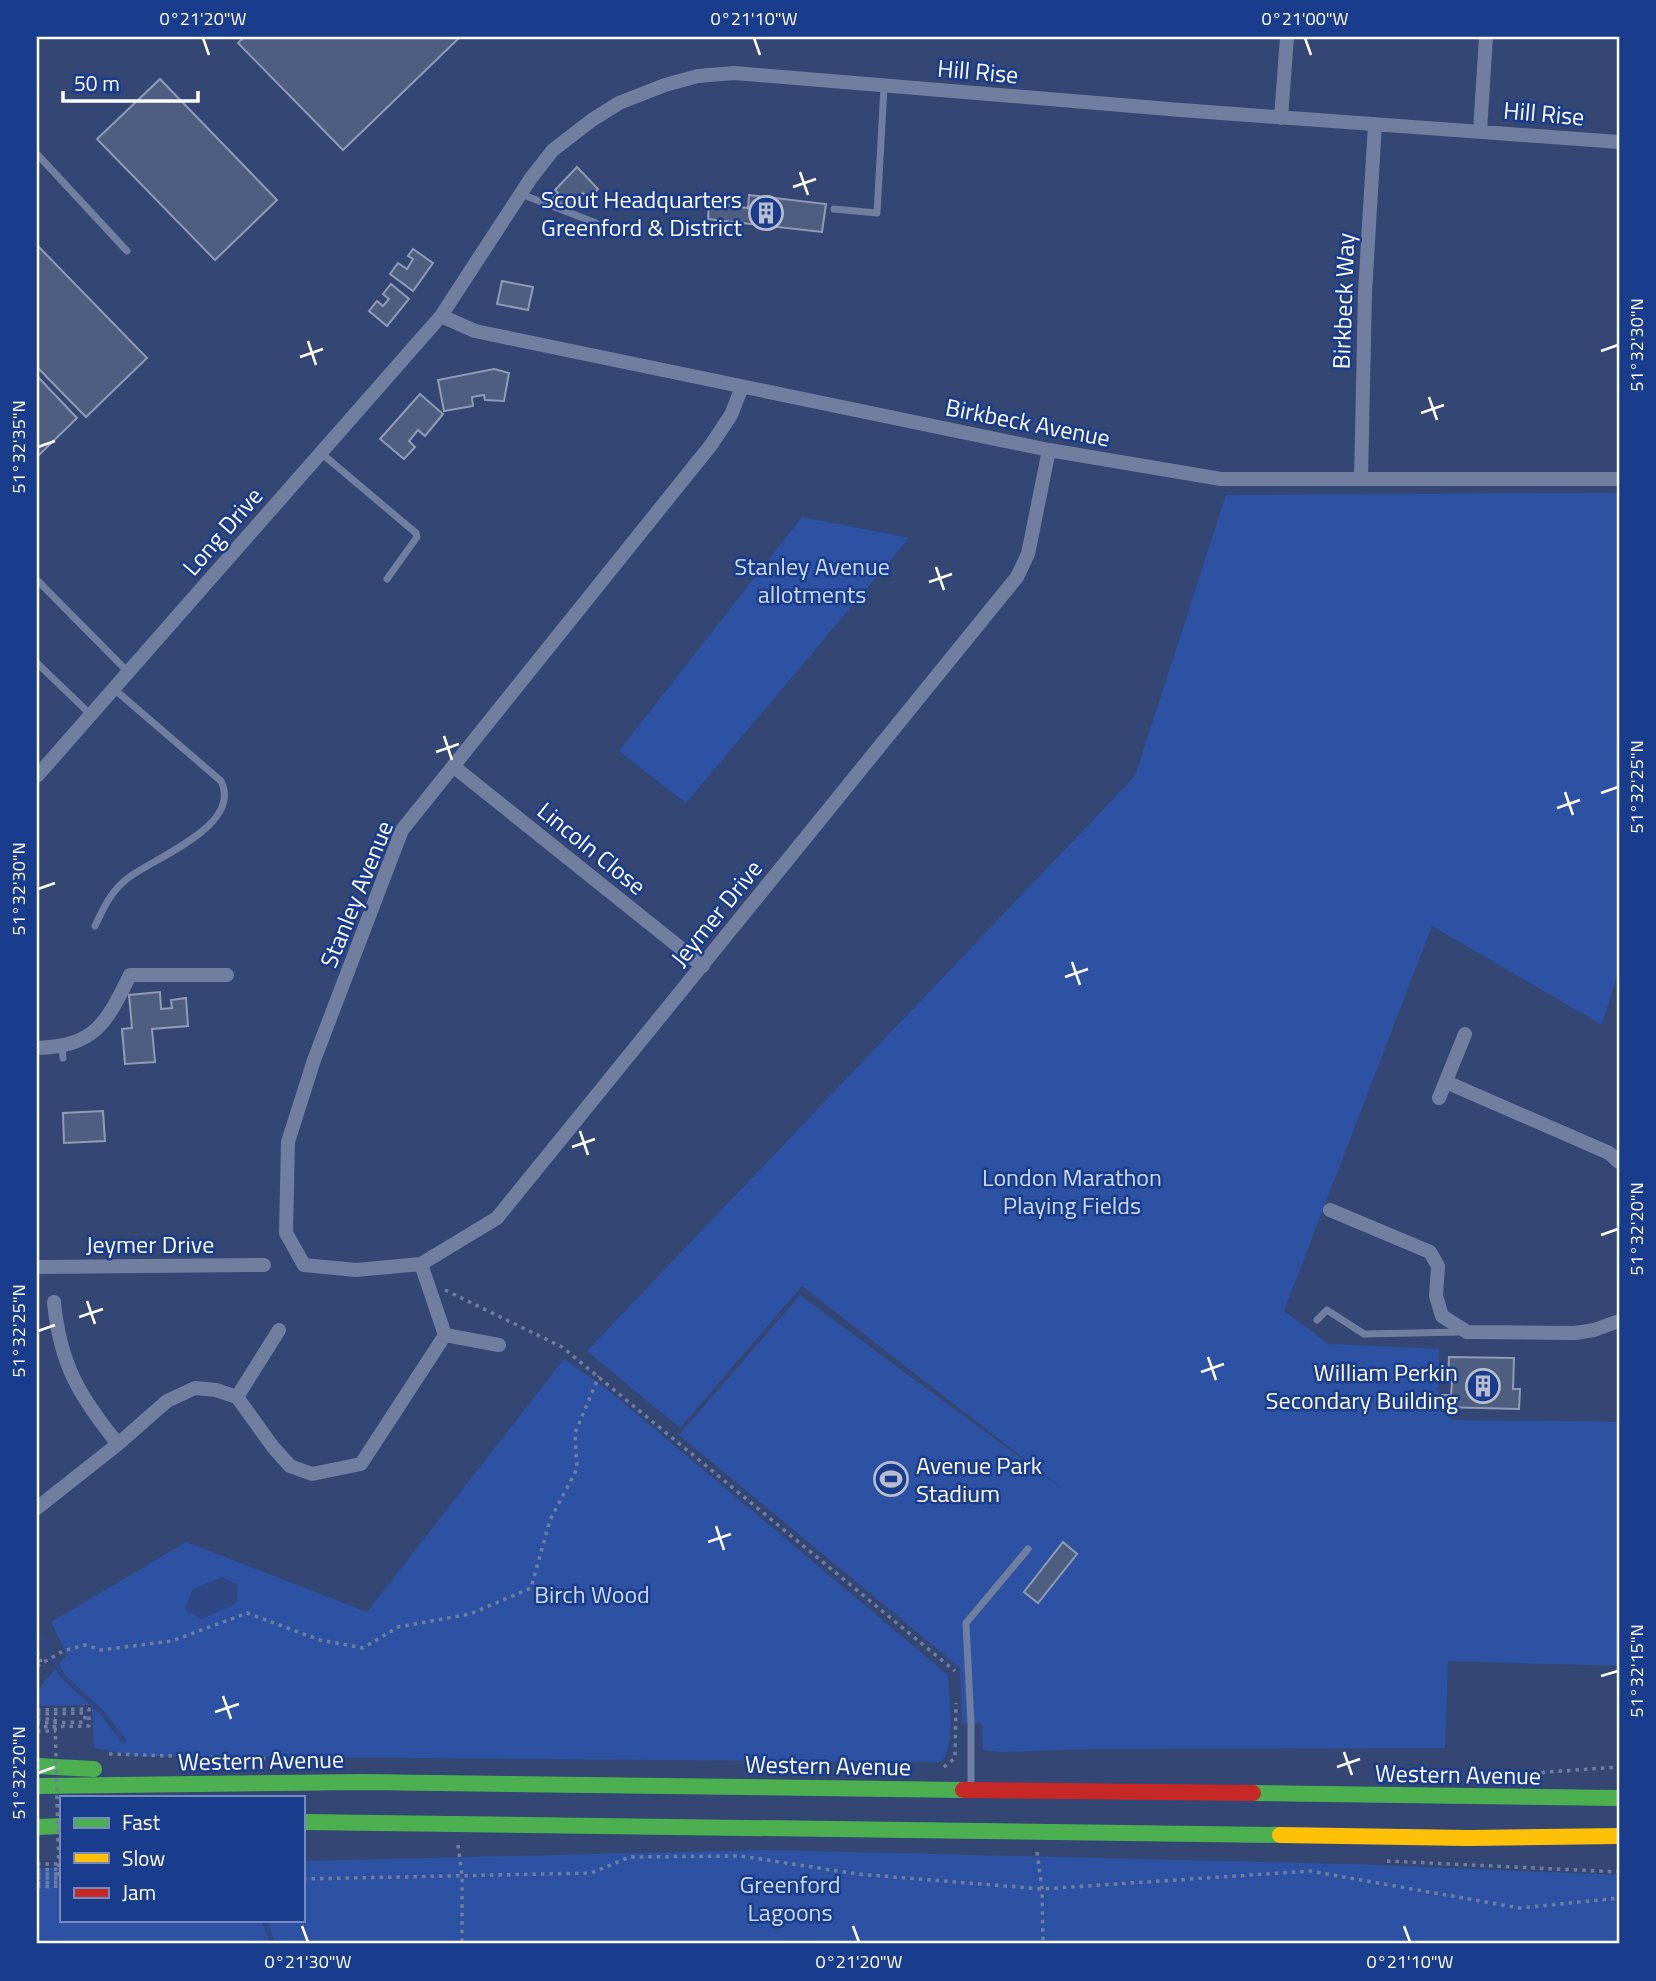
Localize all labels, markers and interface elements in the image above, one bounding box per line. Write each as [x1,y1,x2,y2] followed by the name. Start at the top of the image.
[160,5,246,32] text: 0°21'20"W
[711,5,797,32] text: 0°21'10"W
[1262,5,1348,32] text: 0°21'00"W
[936,50,1020,92] street label: Hill Rise
[63,60,198,104] scale bar
[74,67,120,99] text: 50 m
[1502,92,1586,134] street label: Hill Rise
[541,181,743,245] place label: Scout Headquarters Greenford & District
[747,194,785,232] building icon: Scout Headquarters Greenford & District
[1323,232,1363,370] street label: Birkbeck Way
[1623,298,1650,392] text: 51°32'30"N
[943,388,1113,456] street label: Birkbeck Avenue
[5,400,32,494] text: 51°32'35"N
[173,479,271,583] street label: Long Drive
[734,548,890,612] park label: Stanley Avenue allotments
[1623,740,1650,834] text: 51°32'25"N
[530,793,654,903] street label: Lincoln Close
[310,815,402,973] street label: Stanley Avenue
[5,842,32,936] text: 51°32'30"N
[662,852,770,974] street label: Jeymer Drive
[982,1159,1162,1223] park label: London Marathon Playing Fields
[1623,1182,1650,1276] text: 51°32'20"N
[86,1226,214,1262] street label: Jeymer Drive
[5,1284,32,1378] text: 51°32'25"N
[1266,1354,1458,1418] place label: William Perkin Secondary Building
[1464,1367,1502,1405] building icon: William Perkin Secondary Building
[916,1447,1043,1511] place label: Avenue Park Stadium
[872,1460,910,1498] sports icon: Avenue Park Stadium
[534,1576,650,1612] park label: Birch Wood
[1623,1624,1650,1718] text: 51°32'15"N
[5,1726,32,1820] text: 51°32'20"N
[178,1741,344,1779] street label: Western Avenue
[745,1746,911,1784] street label: Western Avenue
[1375,1755,1541,1793] street label: Western Avenue
[60,1796,304,1922] legend
[122,1806,161,1838] text: Fast
[122,1842,165,1874] text: Slow
[739,1866,841,1930] park label: Greenford Lagoons
[122,1876,156,1908] text: Jam
[265,1948,351,1975] text: 0°21'30"W
[816,1948,902,1975] text: 0°21'20"W
[1367,1948,1453,1975] text: 0°21'10"W

